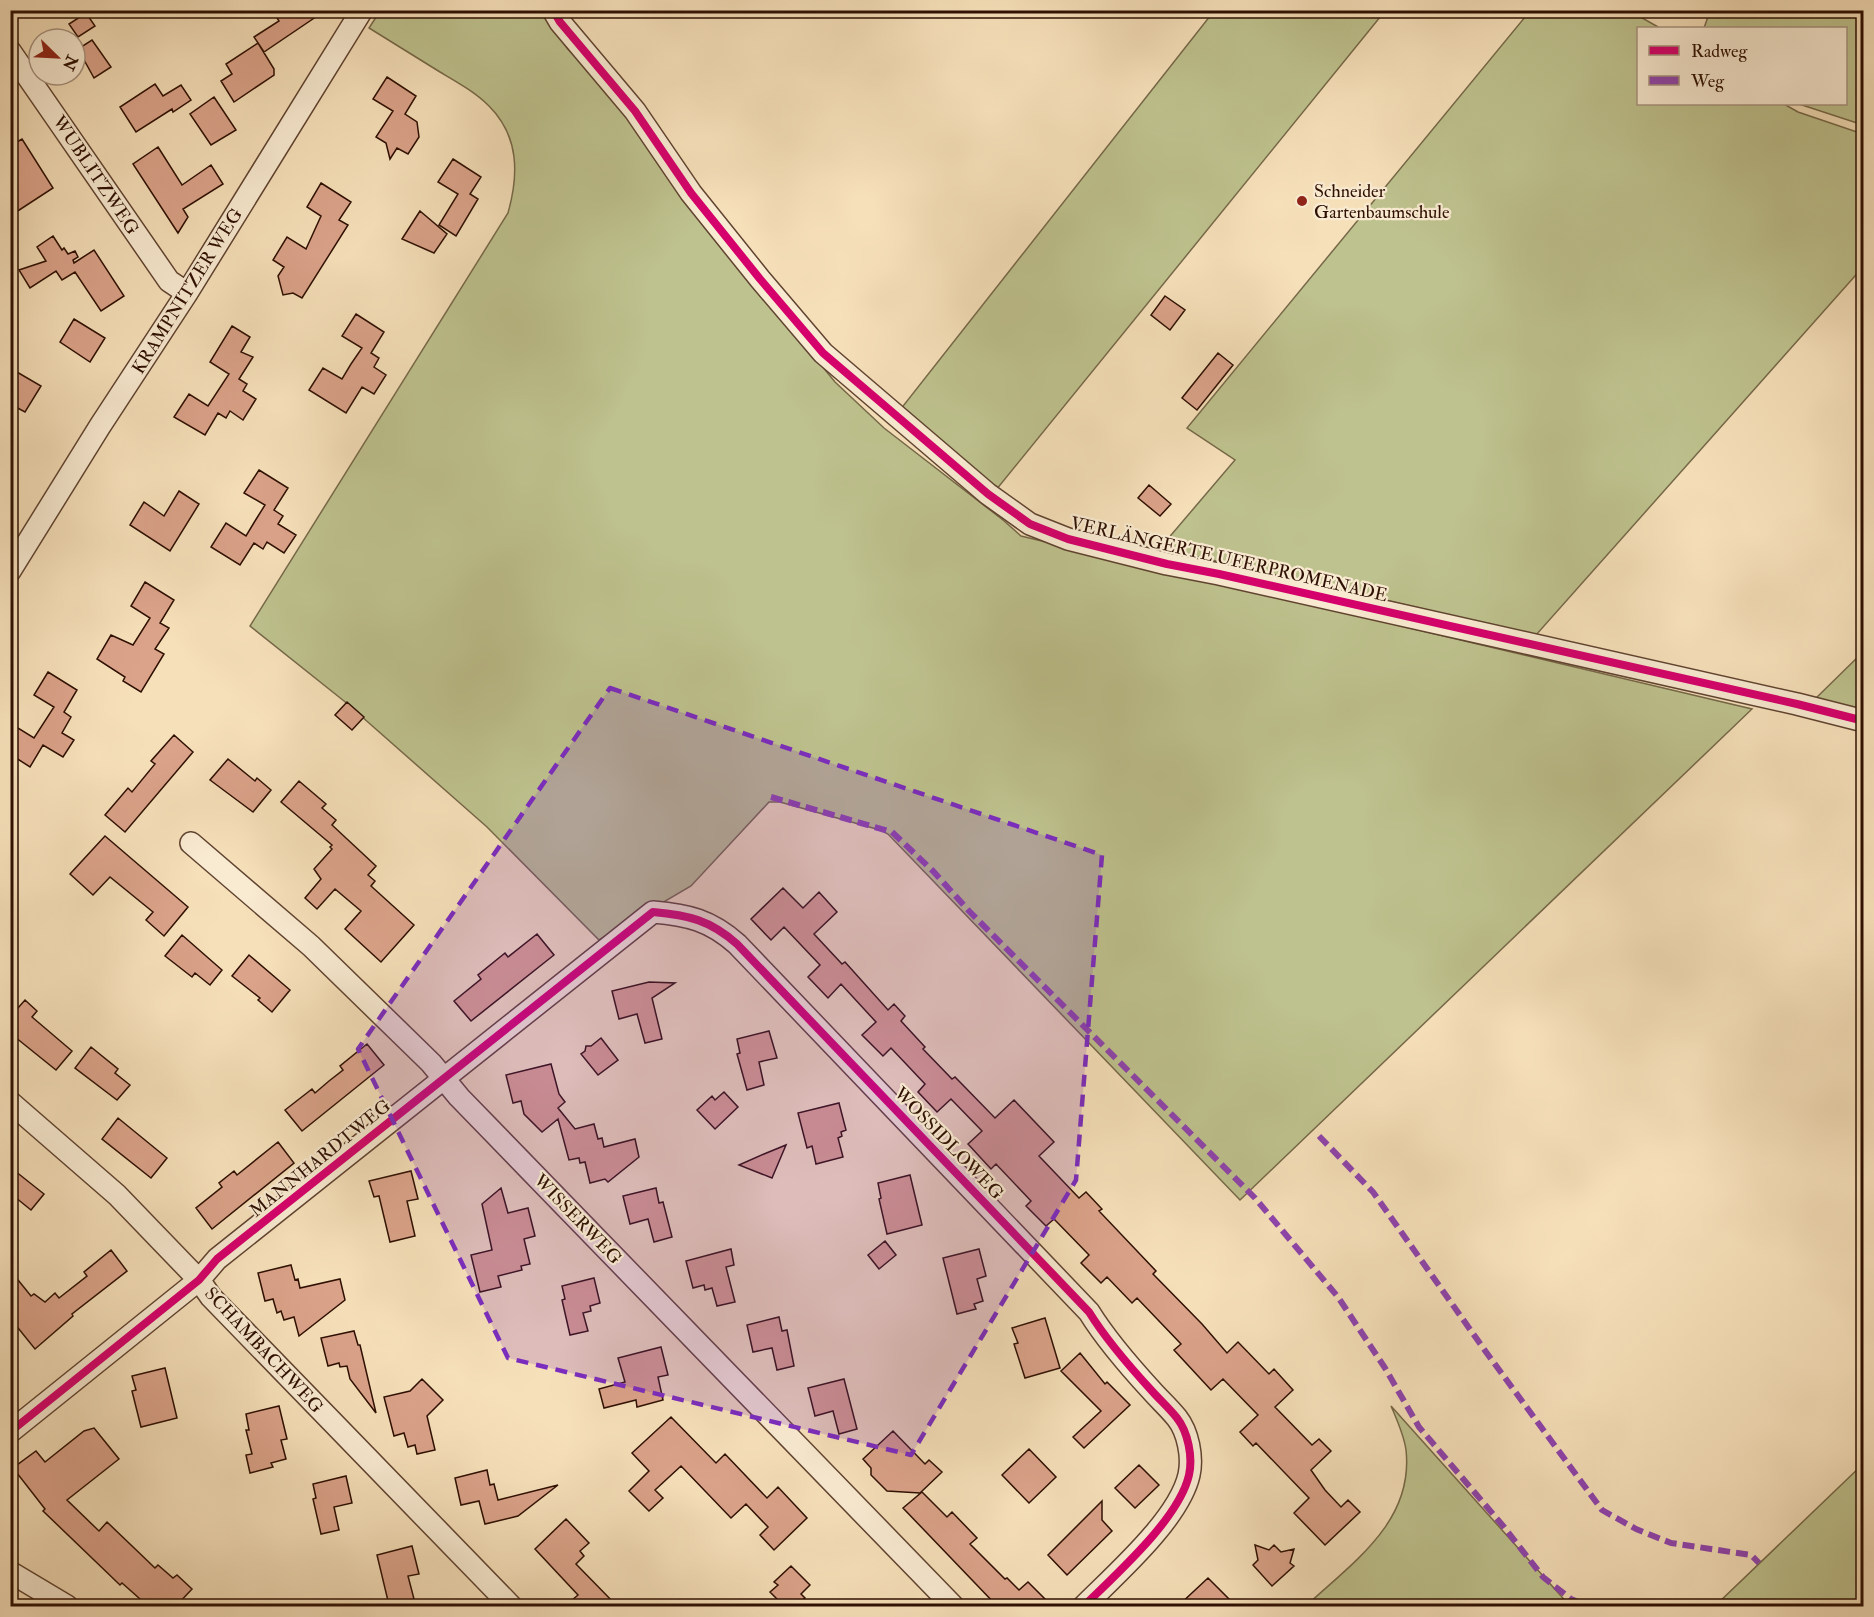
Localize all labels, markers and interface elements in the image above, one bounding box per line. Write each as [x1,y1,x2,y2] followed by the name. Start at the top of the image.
[27,27,87,87] north arrow
[1637,27,1847,105] legend
[1691,40,1749,63] text: Radweg
[57,51,82,74] text: N
[1690,70,1725,93] text: Weg
[47,111,144,239] street label: WUBLITZWEG
[1314,180,1450,224] place label: Schneider Gartenbaumschule
[1295,194,1309,208] marker: Schneider Gartenbaumschule
[127,204,248,378] street label: KRAMPNITZER WEG
[1068,512,1390,607] street label: VERLÄNGERTE UFERPROMENADE
[888,1081,1008,1205] street label: WOSSIDLOWEG
[245,1094,395,1222] street label: MANNHARDTWEG
[528,1169,627,1269] street label: WISSERWEG
[199,1282,328,1418] street label: SCHAMBACHWEG

